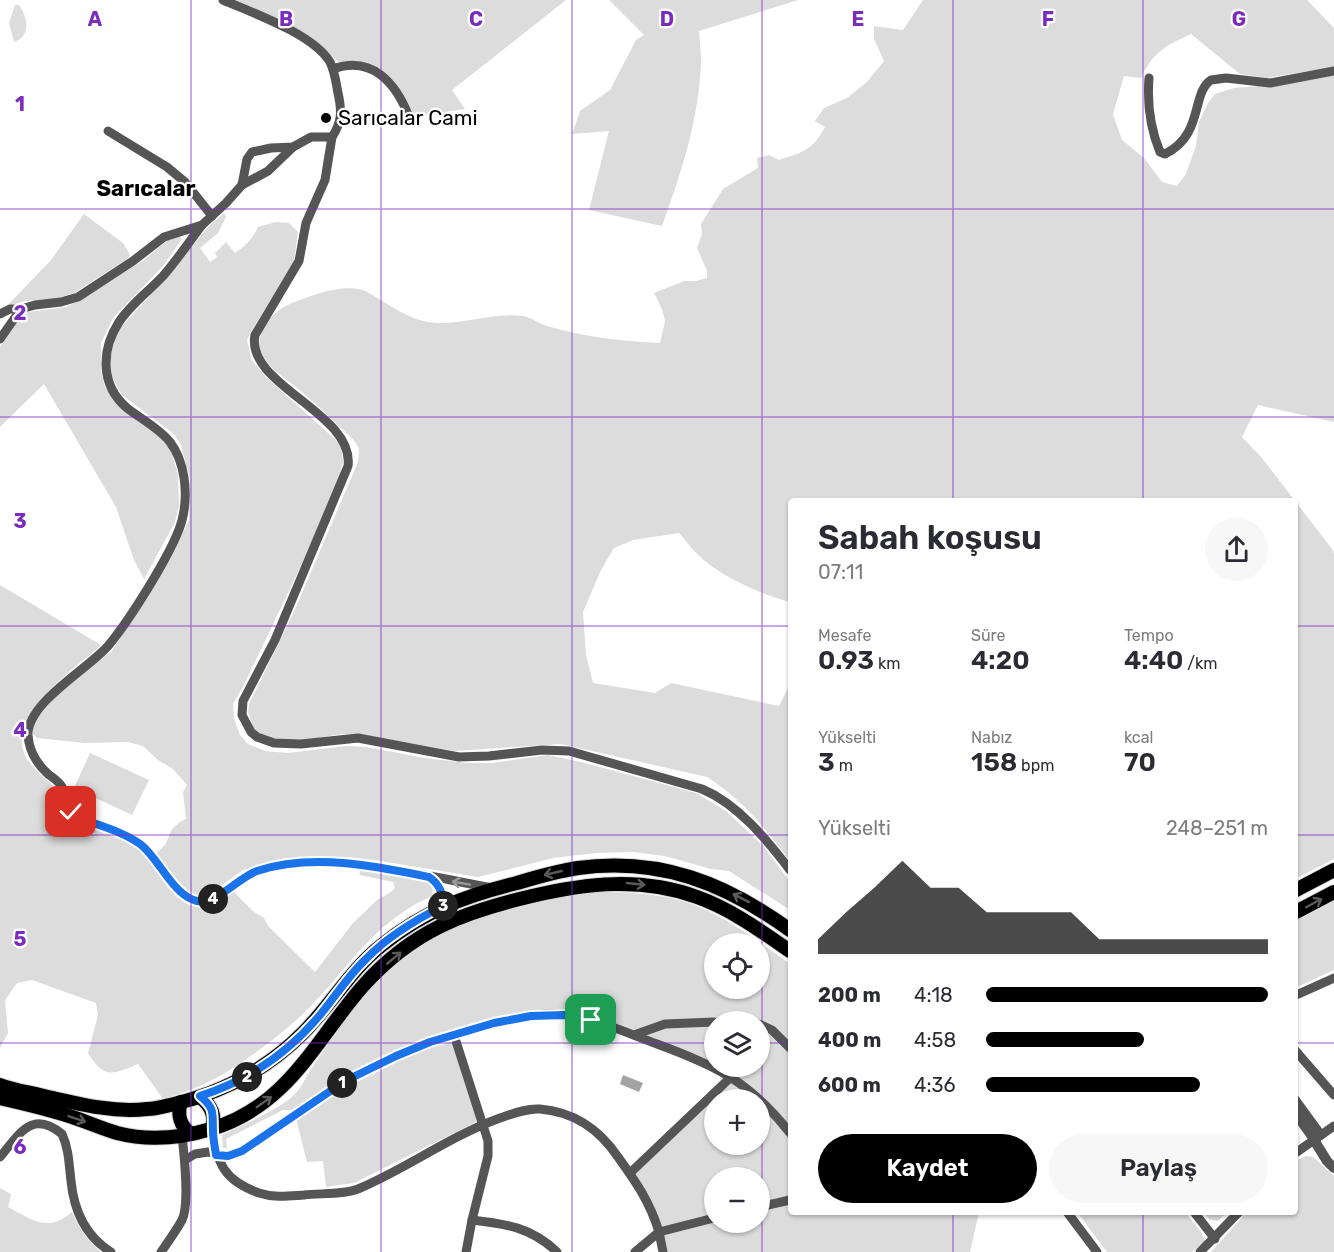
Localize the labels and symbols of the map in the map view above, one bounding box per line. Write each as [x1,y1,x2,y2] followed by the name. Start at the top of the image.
[88,7,103,31] text: A
[279,7,293,31] text: B
[469,7,483,31] text: C
[660,7,674,31] text: D
[852,7,864,31] text: E
[1042,7,1054,31] text: F
[1232,7,1246,31] text: G
[15,92,25,116] text: 1
[338,105,478,130] place label: Sarıcalar Cami
[319,111,333,125] marker: Sarıcalar Cami
[96,175,196,202] district label: Sarıcalar
[14,301,27,325] text: 2
[13,509,27,533] text: 3
[13,718,27,742] text: 4
[45,786,96,837] pin
[543,868,562,880] one-way arrow
[452,877,471,888] one-way arrow
[625,879,645,890] one-way arrow
[198,884,228,914] pin: 4
[428,891,458,921] pin: 3
[733,892,751,904] one-way arrow
[1305,897,1323,908] one-way arrow
[14,927,27,951] text: 5
[386,951,401,965] one-way arrow
[565,994,616,1045] pin
[232,1062,262,1092] pin: 2
[327,1068,357,1098] pin: 1
[256,1096,272,1108] one-way arrow
[67,1114,86,1125] one-way arrow
[13,1135,27,1159] text: 6

